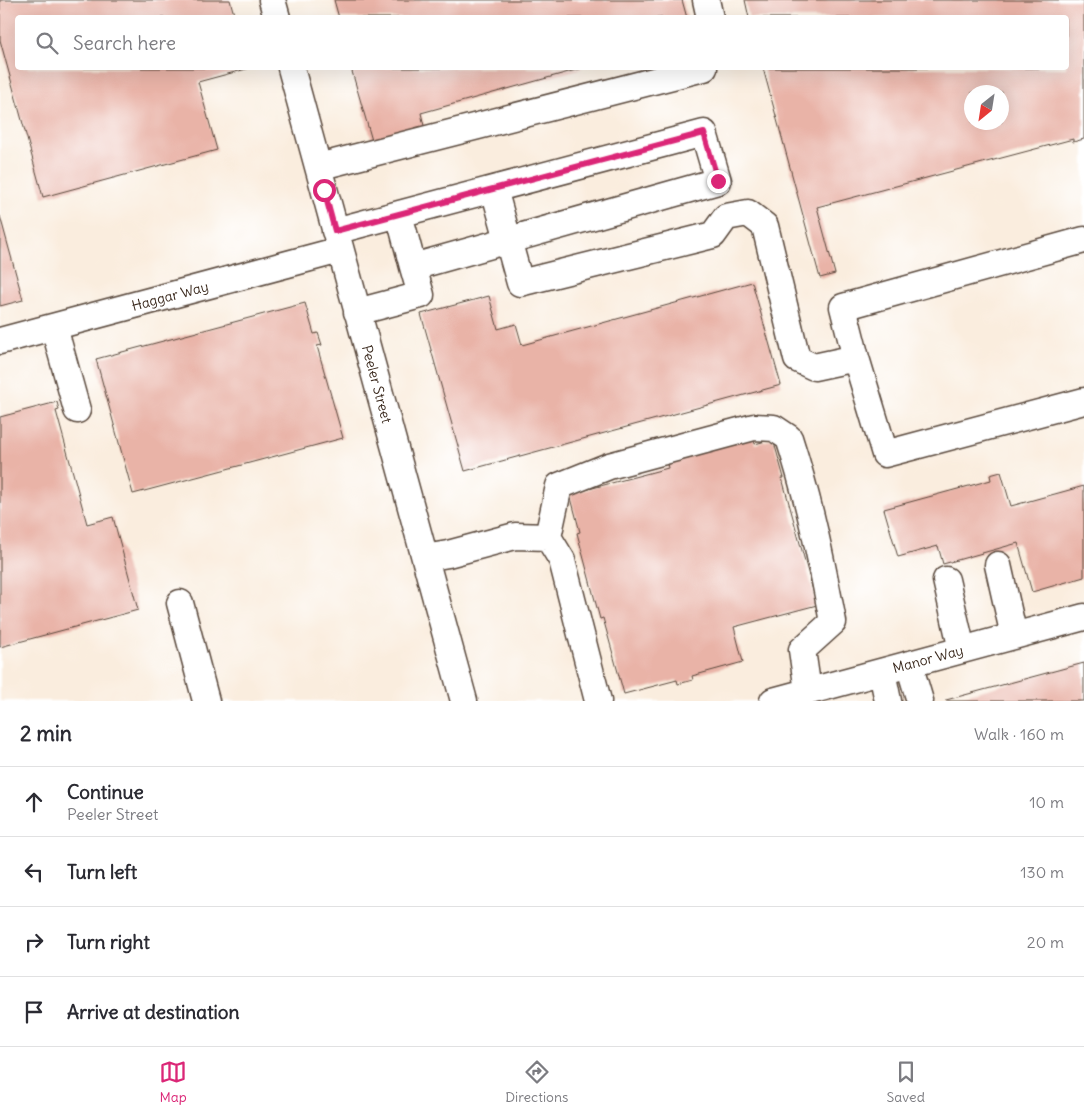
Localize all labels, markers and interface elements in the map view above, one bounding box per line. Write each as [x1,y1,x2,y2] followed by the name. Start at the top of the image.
[15,15,1069,70] search box
[33,29,61,57] icon: search
[73,31,176,55] text: Search here
[964,85,1009,130] north arrow
[707,170,730,193] route end
[313,179,336,202] route start
[130,277,210,315] street label: Haggar Way
[358,343,396,425] street label: Peeler Street
[891,641,965,677] street label: Manor Way
[20,720,72,747] text: 2 min
[974,724,1064,744] text: Walk · 160 m
[67,780,144,804] text: Continue
[20,788,48,816] icon: ahead
[1029,792,1064,812] text: 10 m
[67,804,159,824] text: Peeler Street
[20,858,48,886] icon: left
[67,860,137,884] text: Turn left
[1020,862,1064,882] text: 130 m
[20,928,48,956] icon: right
[67,930,150,954] text: Turn right
[1027,932,1064,952] text: 20 m
[20,998,48,1026] icon: arrive
[67,1000,240,1024] text: Arrive at destination
[159,1058,187,1106] tab: Map
[505,1058,568,1106] tab: Directions
[887,1058,925,1106] tab: Saved

